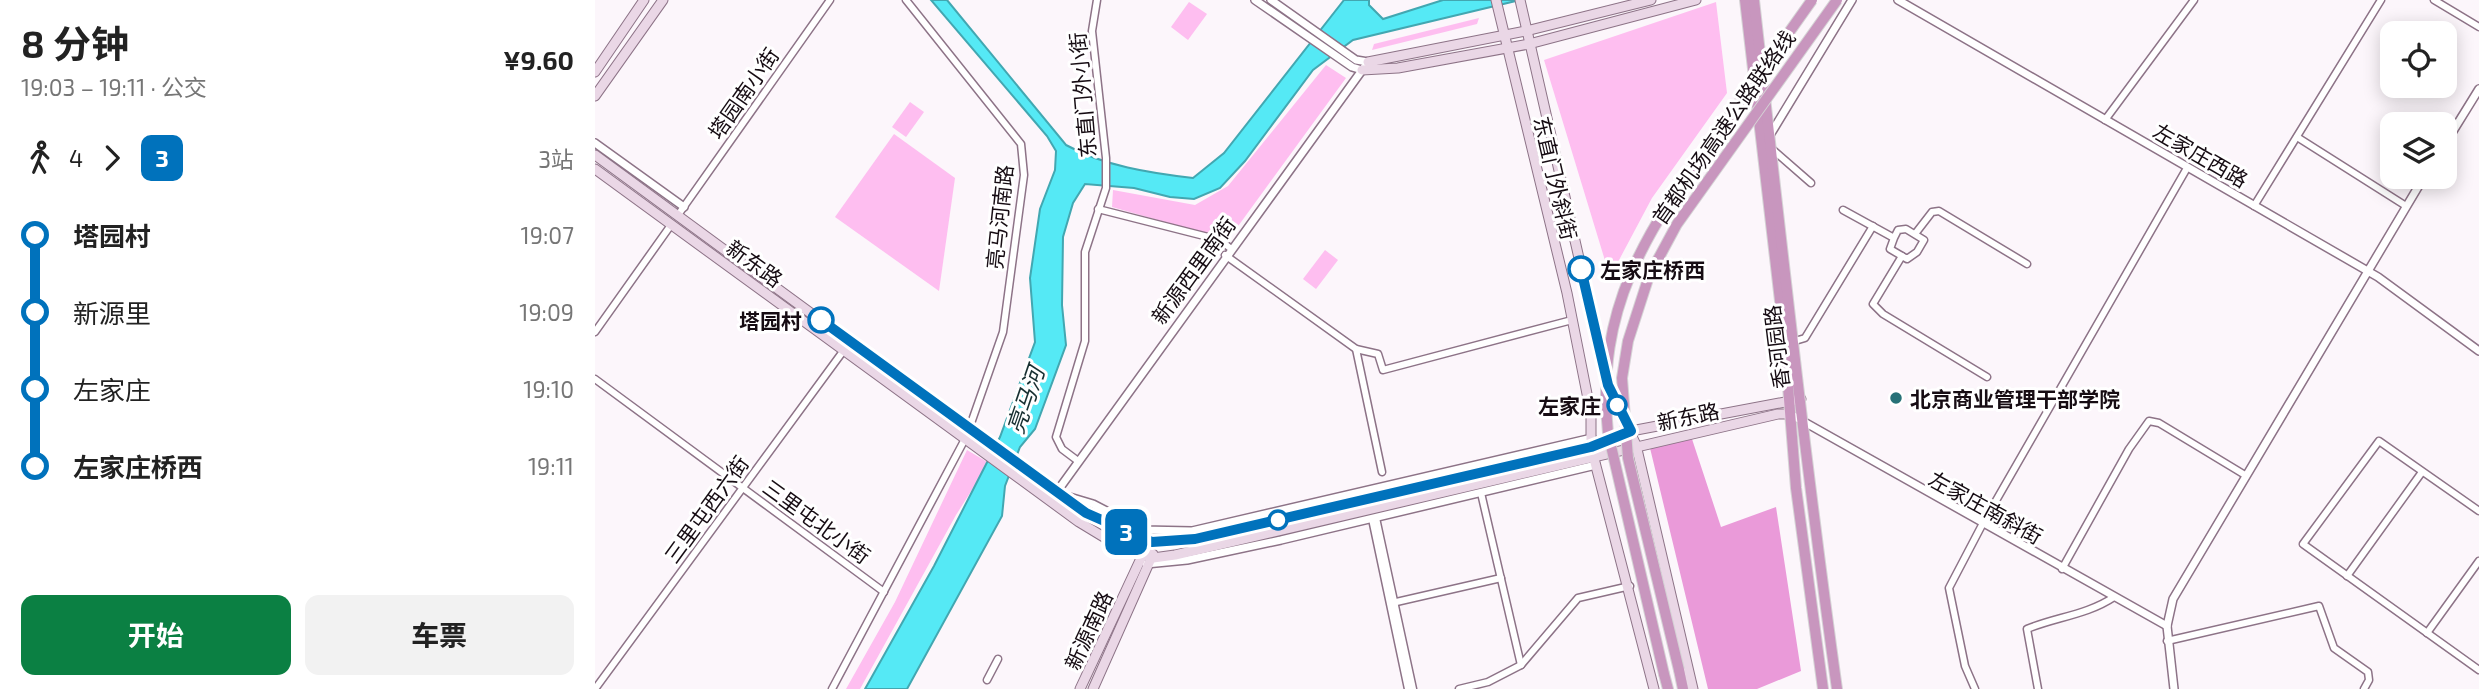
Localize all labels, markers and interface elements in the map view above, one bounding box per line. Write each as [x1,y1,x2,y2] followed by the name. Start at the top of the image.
[21,20,129,66] text: 8 分钟
[2380,21,2457,189] map controls
[2380,21,2457,98] button: locate
[1647,25,1799,229] street label: 首都机场高速公路联络线
[1064,31,1100,159] street label: 东直门外小街
[703,43,783,143] street label: 塔园南小街
[503,44,574,75] text: ¥9.60
[21,73,207,101] text: 19:03 – 19:11 · 公交
[2380,112,2457,189] button: layers
[1530,114,1582,242] street label: 东直门外斜街
[2149,118,2253,192] street label: 左家庄西路
[21,139,59,177] icon: walk
[93,139,131,177] icon: forward
[155,143,169,172] text: 3
[69,144,83,172] text: 4
[538,145,574,173] text: 3站
[981,163,1017,271] street label: 亮马河南路
[1146,212,1240,328] street label: 新源西里南街
[73,220,151,251] text: 塔园村
[521,221,574,249] text: 19:07
[722,234,788,292] street label: 新东路
[1568,256,1594,282] marker: 左家庄桥西
[1600,257,1705,282] place label: 左家庄桥西
[73,297,151,328] text: 新源里
[519,298,574,326] text: 19:09
[1758,304,1794,390] street label: 香河园路
[808,307,834,333] marker: 塔园村
[739,308,802,333] place label: 塔园村
[1001,359,1051,437] water label: 亮马河
[73,374,151,405] text: 左家庄
[523,375,574,403] text: 19:10
[1910,386,2120,411] place label: 北京商业管理干部学院
[1888,390,1904,406] marker: 北京商业管理干部学院
[1538,393,1601,418] place label: 左家庄
[1607,395,1627,415] marker: 左家庄
[1655,397,1721,435] street label: 新东路
[73,451,203,482] text: 左家庄桥西
[659,451,753,567] street label: 三里屯西六街
[528,452,574,480] text: 19:11
[1925,466,2047,548] street label: 左家庄南斜街
[759,474,875,568] street label: 三里屯北小街
[1103,509,1149,555] line badge: 3
[1268,510,1288,530] unlabelled marker
[1119,517,1133,546] text: 3
[1059,587,1117,673] street label: 新源南路
[21,595,291,675] button: 开始
[305,595,574,675] button: 车票

